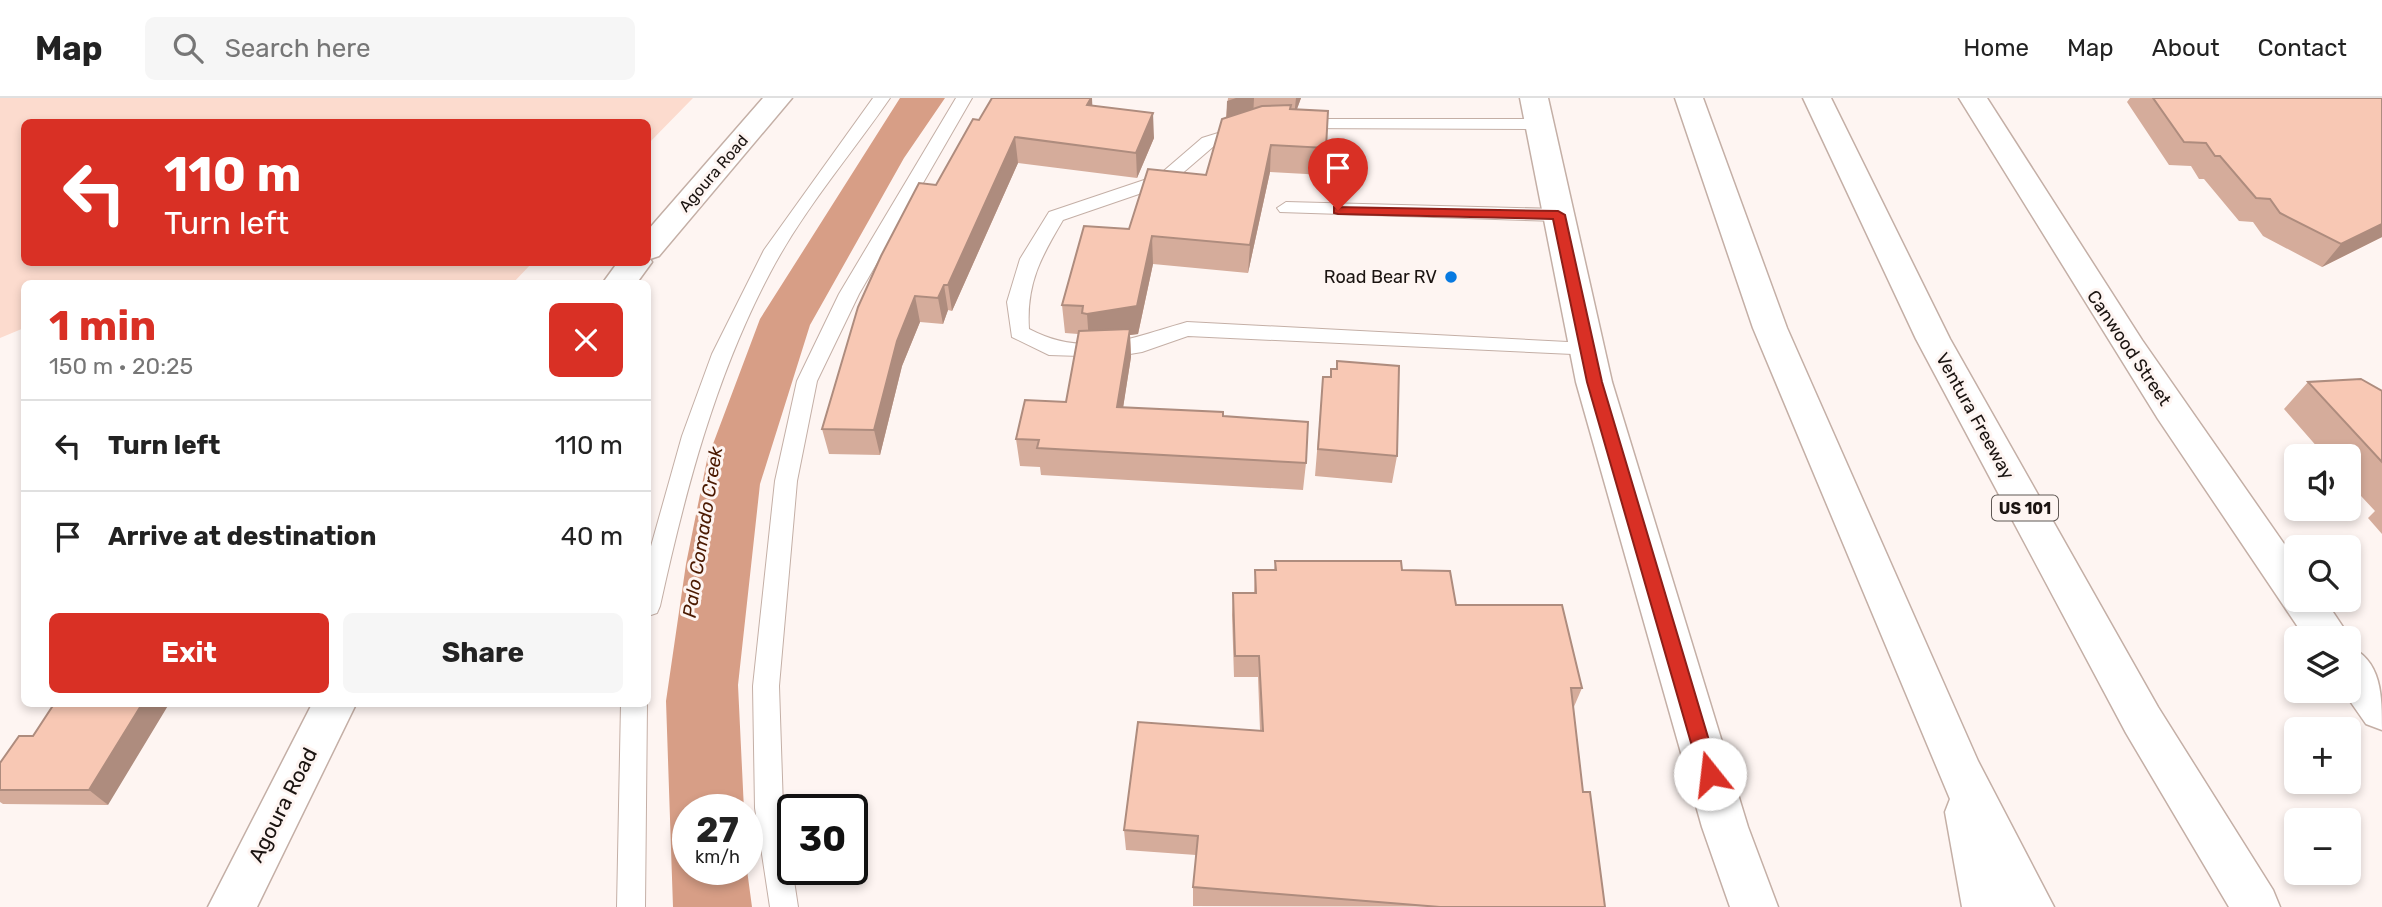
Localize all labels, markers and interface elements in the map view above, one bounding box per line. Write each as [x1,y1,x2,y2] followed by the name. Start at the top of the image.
[145,17,635,80] search box
[35,29,103,68] text: Map
[169,29,207,67] icon: search
[225,33,370,64] text: Search here
[1963,34,2029,62] text: Home
[2067,34,2114,62] text: Map
[2152,34,2220,62] text: About
[2258,34,2347,62] text: Contact
[675,131,752,216] street label: Agoura Road
[1308,138,1368,210] pin
[164,145,301,203] text: 110 m
[49,147,140,238] icon: left
[1319,149,1357,187] icon: arrive
[164,204,289,242] text: Turn left
[1324,266,1437,288] place label: Road Bear RV
[1443,269,1459,285] marker: Road Bear RV
[2082,286,2176,410] street label: Canwood Street
[49,301,156,351] text: 1 min
[549,303,623,377] button: close
[1931,349,2019,483] street label: Ventura Freeway
[49,352,193,380] text: 150 m · 20:25
[49,427,87,465] icon: left
[108,430,220,461] text: Turn left
[555,430,623,461] text: 110 m
[2284,444,2361,885] map controls
[2284,444,2361,521] button: sound
[678,445,727,619] water label: Palo Comado Creek
[1992,496,2058,520] road number: US 101
[49,518,87,556] icon: arrive
[108,521,376,552] text: Arrive at destination
[561,521,623,552] text: 40 m
[2284,535,2361,612] button: search
[49,613,329,693] button: Exit
[343,613,623,693] button: Share
[2284,626,2361,703] button: layers
[2284,717,2361,794] button: +
[1673,737,1747,811] position arrow
[243,743,322,866] street label: Agoura Road
[777,794,868,885] speed limit sign: 30
[2284,808,2361,885] button: −
[696,809,739,851] text: 27
[695,846,740,868] text: km/h

